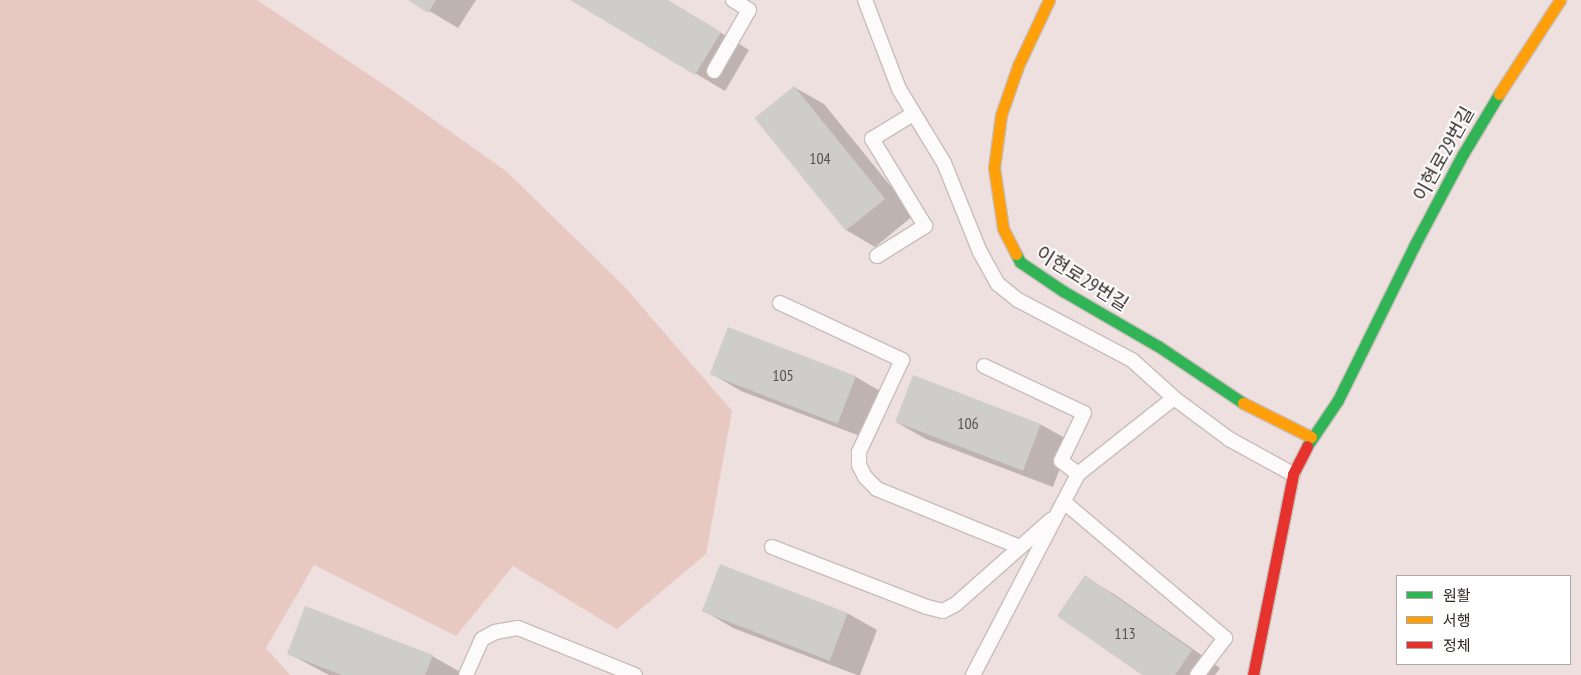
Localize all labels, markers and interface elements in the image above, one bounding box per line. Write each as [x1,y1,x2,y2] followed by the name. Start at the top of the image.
[1409,103,1479,205] street label: 이현로29번길
[809,148,831,168] house number: 104
[1032,242,1132,316] street label: 이현로29번길
[772,365,794,385] house number: 105
[957,413,979,433] house number: 106
[1396,575,1571,665] legend
[1443,586,1471,605] text: 원활
[1443,611,1471,630] text: 서행
[1114,623,1136,643] house number: 113
[1443,636,1471,655] text: 정체

